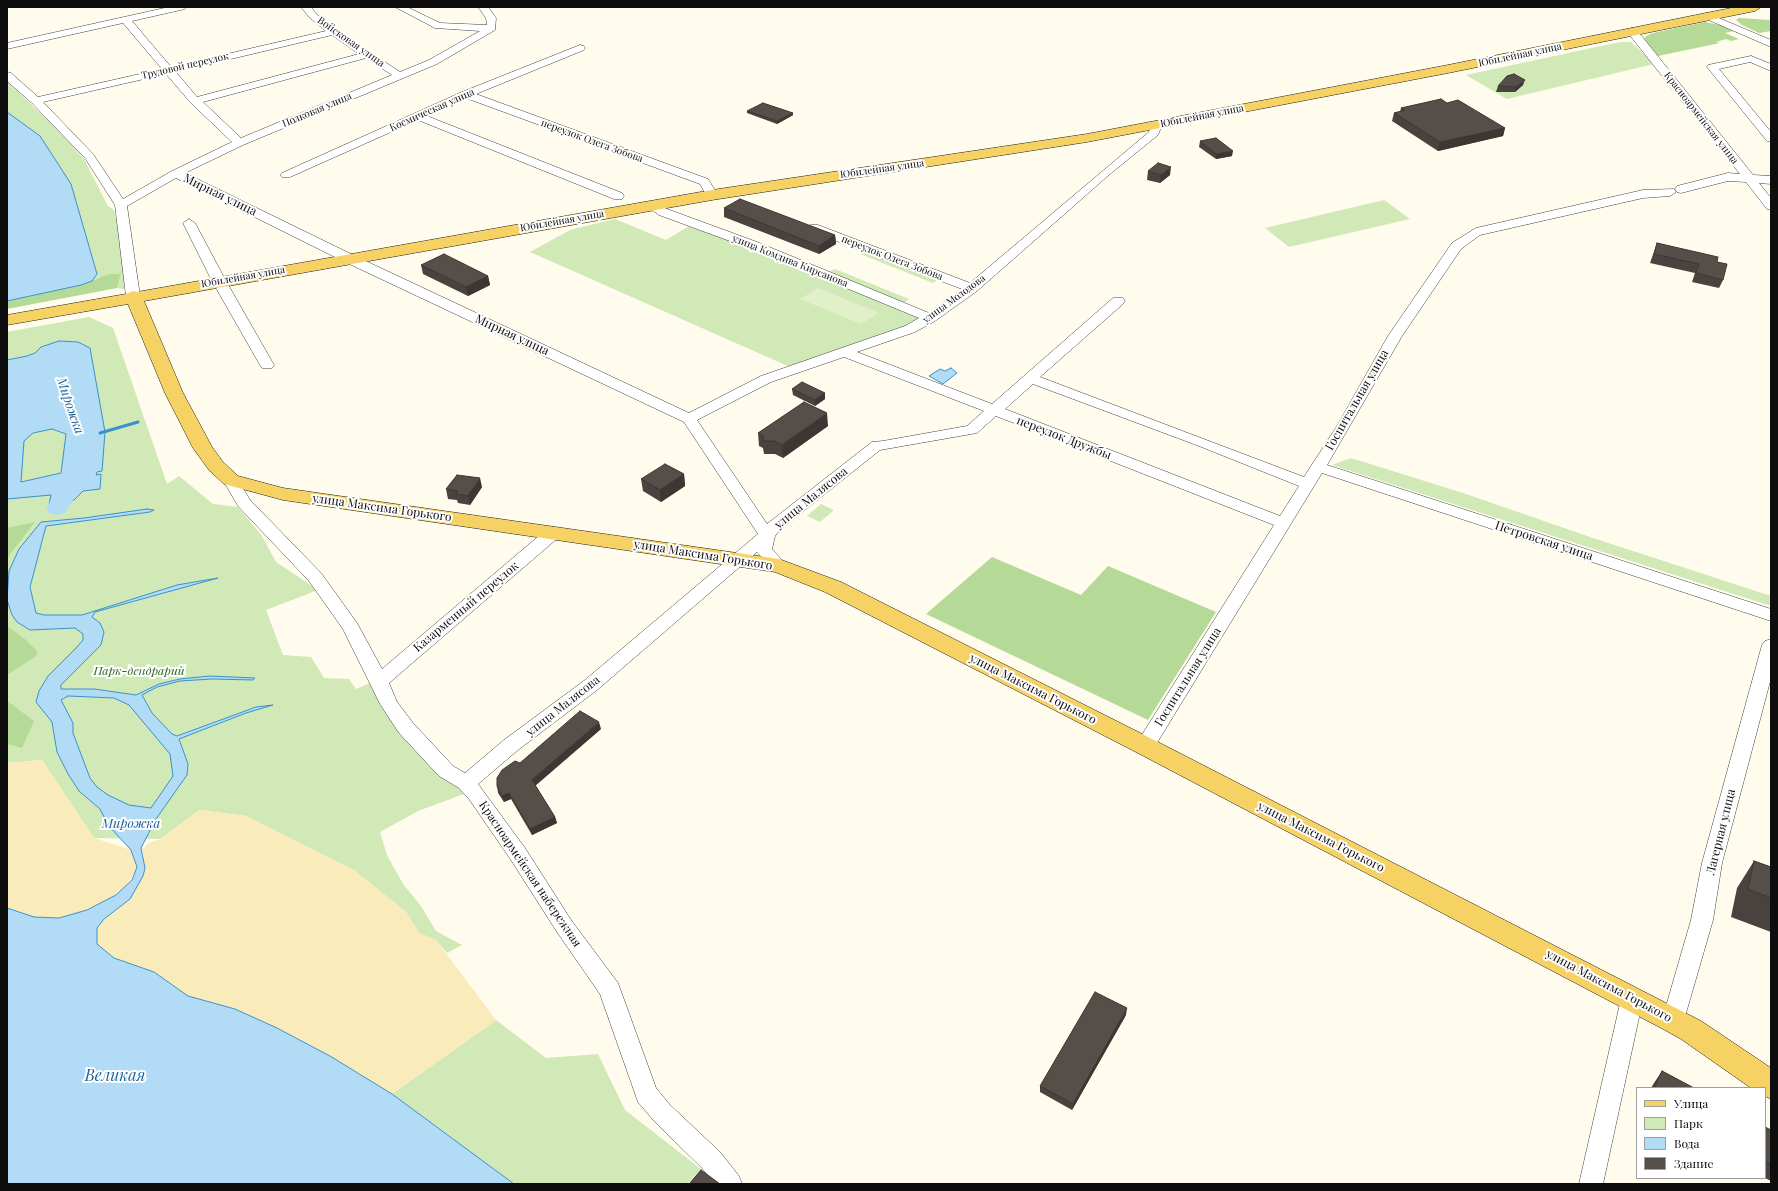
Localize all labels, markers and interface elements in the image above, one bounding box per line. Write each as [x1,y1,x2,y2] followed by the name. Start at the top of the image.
[315,14,387,70] street label: Войсковая улица
[1477,40,1563,70] street label: Юбилейная улица
[140,50,230,82] street label: Трудовой переулок
[1661,70,1741,166] street label: Красноармейская улица
[388,86,476,134] street label: Космическая улица
[281,90,353,130] street label: Полковая улица
[1159,102,1245,130] street label: Юбилейная улица
[539,117,645,165] street label: переулок Олега Зобова
[839,157,925,181] street label: Юбилейная улица
[181,171,259,219] street label: Мирная улица
[519,208,605,234] street label: Юбилейная улица
[730,232,850,290] street label: улица Комдива Кирсанова
[840,233,944,283] street label: переулок Олега Зобова
[200,264,286,290] street label: Юбилейная улица
[920,272,988,326] street label: улица Молодова
[473,312,551,358] street label: Мирная улица
[1322,347,1392,453] street label: Госпитальная улица
[53,376,87,436] water label: Мирожка
[1014,413,1114,463] street label: переулок Дружбы
[772,464,850,532] street label: улица Малясова
[312,491,452,525] street label: улица Максима Горького
[1493,518,1595,564] street label: Петровская улица
[633,537,773,573] street label: улица Максима Горького
[411,559,521,655] street label: Казарменный переулок
[1152,625,1224,729] street label: Госпитальная улица
[967,651,1099,727] street label: улица Максима Горького
[93,664,185,678] park label: Парк-дендрарий
[523,673,603,739] street label: улица Малясова
[1703,788,1739,876] street label: Лагерная улица
[476,798,584,950] street label: Красноармейская набережная
[1255,799,1387,875] street label: улица Максима Горького
[102,816,160,832] water label: Мирожка
[1544,947,1674,1025] street label: улица Максима Горького
[85,1066,145,1086] water label: Великая
[1636,1087,1766,1179] legend
[1674,1095,1708,1111] text: Улица
[1674,1115,1703,1131] text: Парк
[1674,1135,1700,1151] text: Вода
[1674,1155,1714,1171] text: Здание

